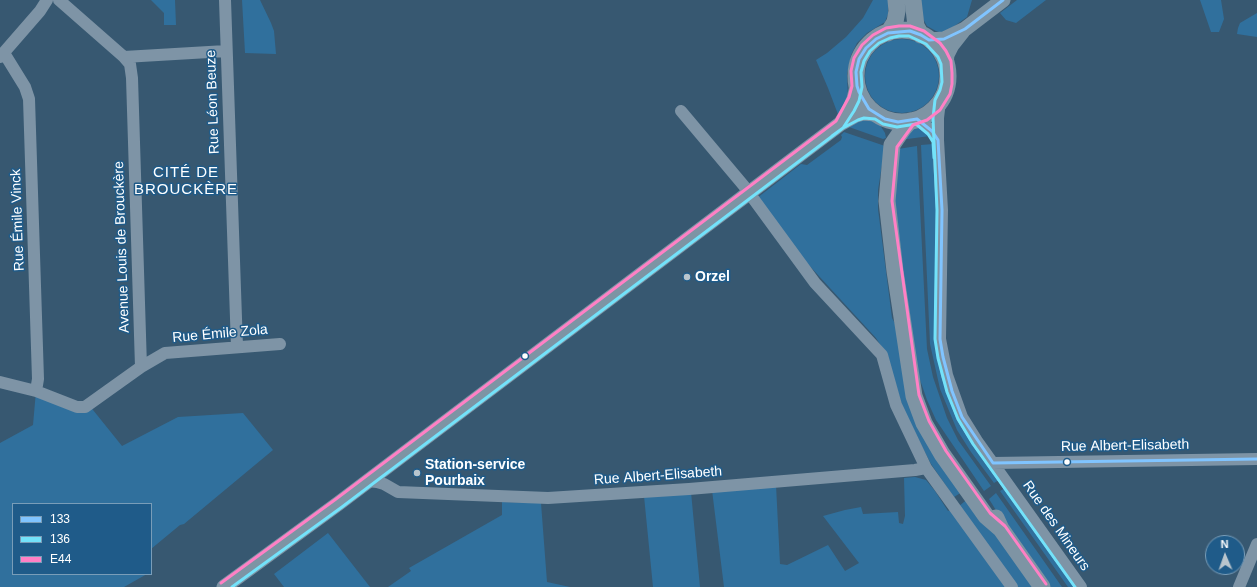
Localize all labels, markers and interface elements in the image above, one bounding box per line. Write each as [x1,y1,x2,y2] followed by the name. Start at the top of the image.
[203,50,223,154] street label: Rue Léon Beuze
[111,161,133,333] street label: Avenue Louis de Brouckère
[134,164,238,199] district label: CITÉ DE BROUCKÈRE
[8,169,28,271] street label: Rue Émile Vinck
[695,269,730,285] place label: Orzel
[682,272,692,282] marker: Orzel
[172,321,268,347] street label: Rue Émile Zola
[520,351,530,361] unlabelled marker
[1061,436,1189,456] street label: Rue Albert-Elisabeth
[425,457,525,490] place label: Station-service Pourbaix
[1062,457,1072,467] unlabelled marker
[593,463,723,489] street label: Rue Albert-Elisabeth
[412,468,422,478] marker: Station-service Pourbaix
[1019,478,1093,574] street label: Rue des Mineurs
[12,503,152,575] legend
[50,512,70,526] text: 133
[50,532,70,546] text: 136
[1205,535,1245,575] north arrow
[1220,538,1229,550] text: N
[50,552,71,566] text: E44

